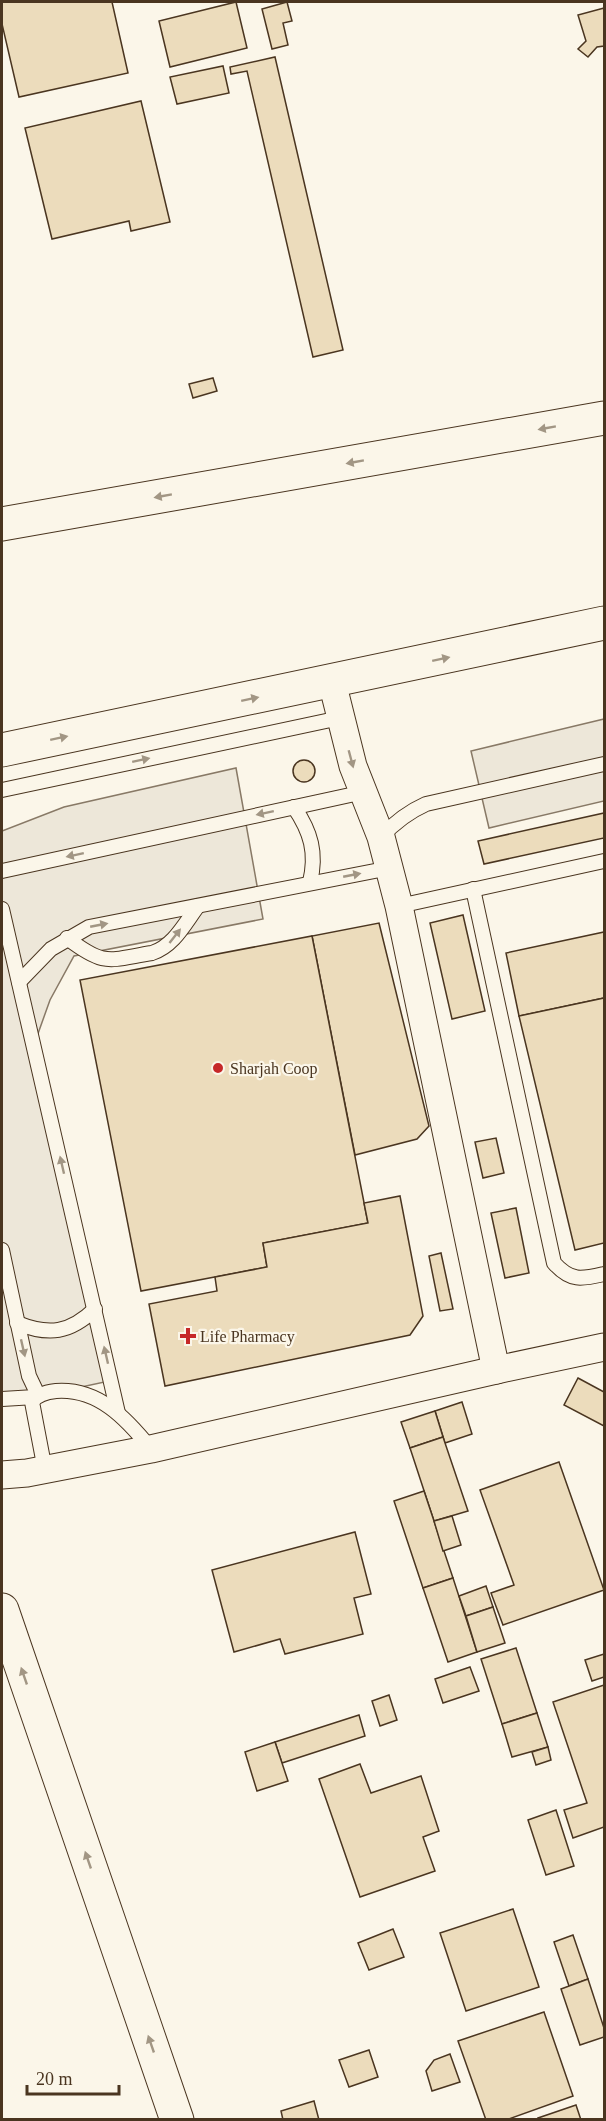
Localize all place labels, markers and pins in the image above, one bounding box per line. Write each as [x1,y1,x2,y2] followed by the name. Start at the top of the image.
[230,1060,318,1078] place label: Sharjah Coop
[211,1061,225,1075] marker: Sharjah Coop
[200,1328,295,1346] place label: Life Pharmacy
[181,1329,195,1343] marker: Life Pharmacy

